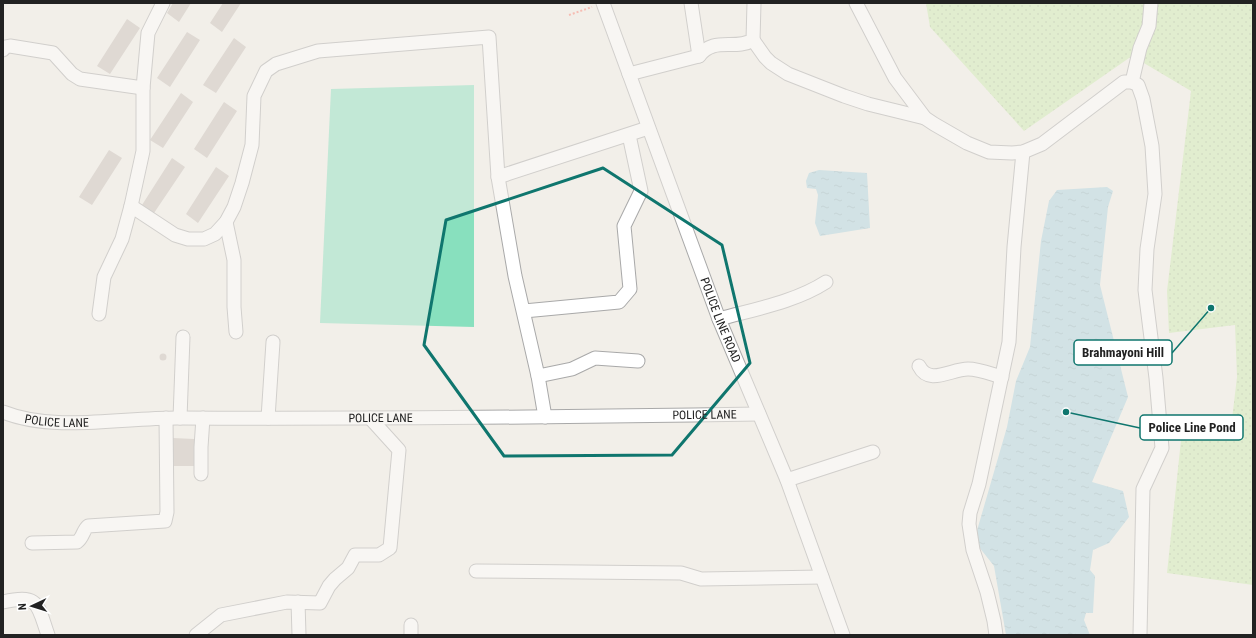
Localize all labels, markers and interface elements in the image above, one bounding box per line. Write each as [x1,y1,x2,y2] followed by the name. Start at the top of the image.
[697,276,744,365] street label: POLICE LINE ROAD
[1074,340,1172,365] callout: Brahmayoni Hill
[1082,345,1164,360] text: Brahmayoni Hill
[672,407,737,422] street label: POLICE LANE
[348,411,413,425] street label: POLICE LANE
[23,412,89,430] street label: POLICE LANE
[1140,415,1243,440] callout: Police Line Pond
[1148,420,1236,435] text: Police Line Pond
[12,586,52,626] north arrow
[16,603,29,610] text: N

